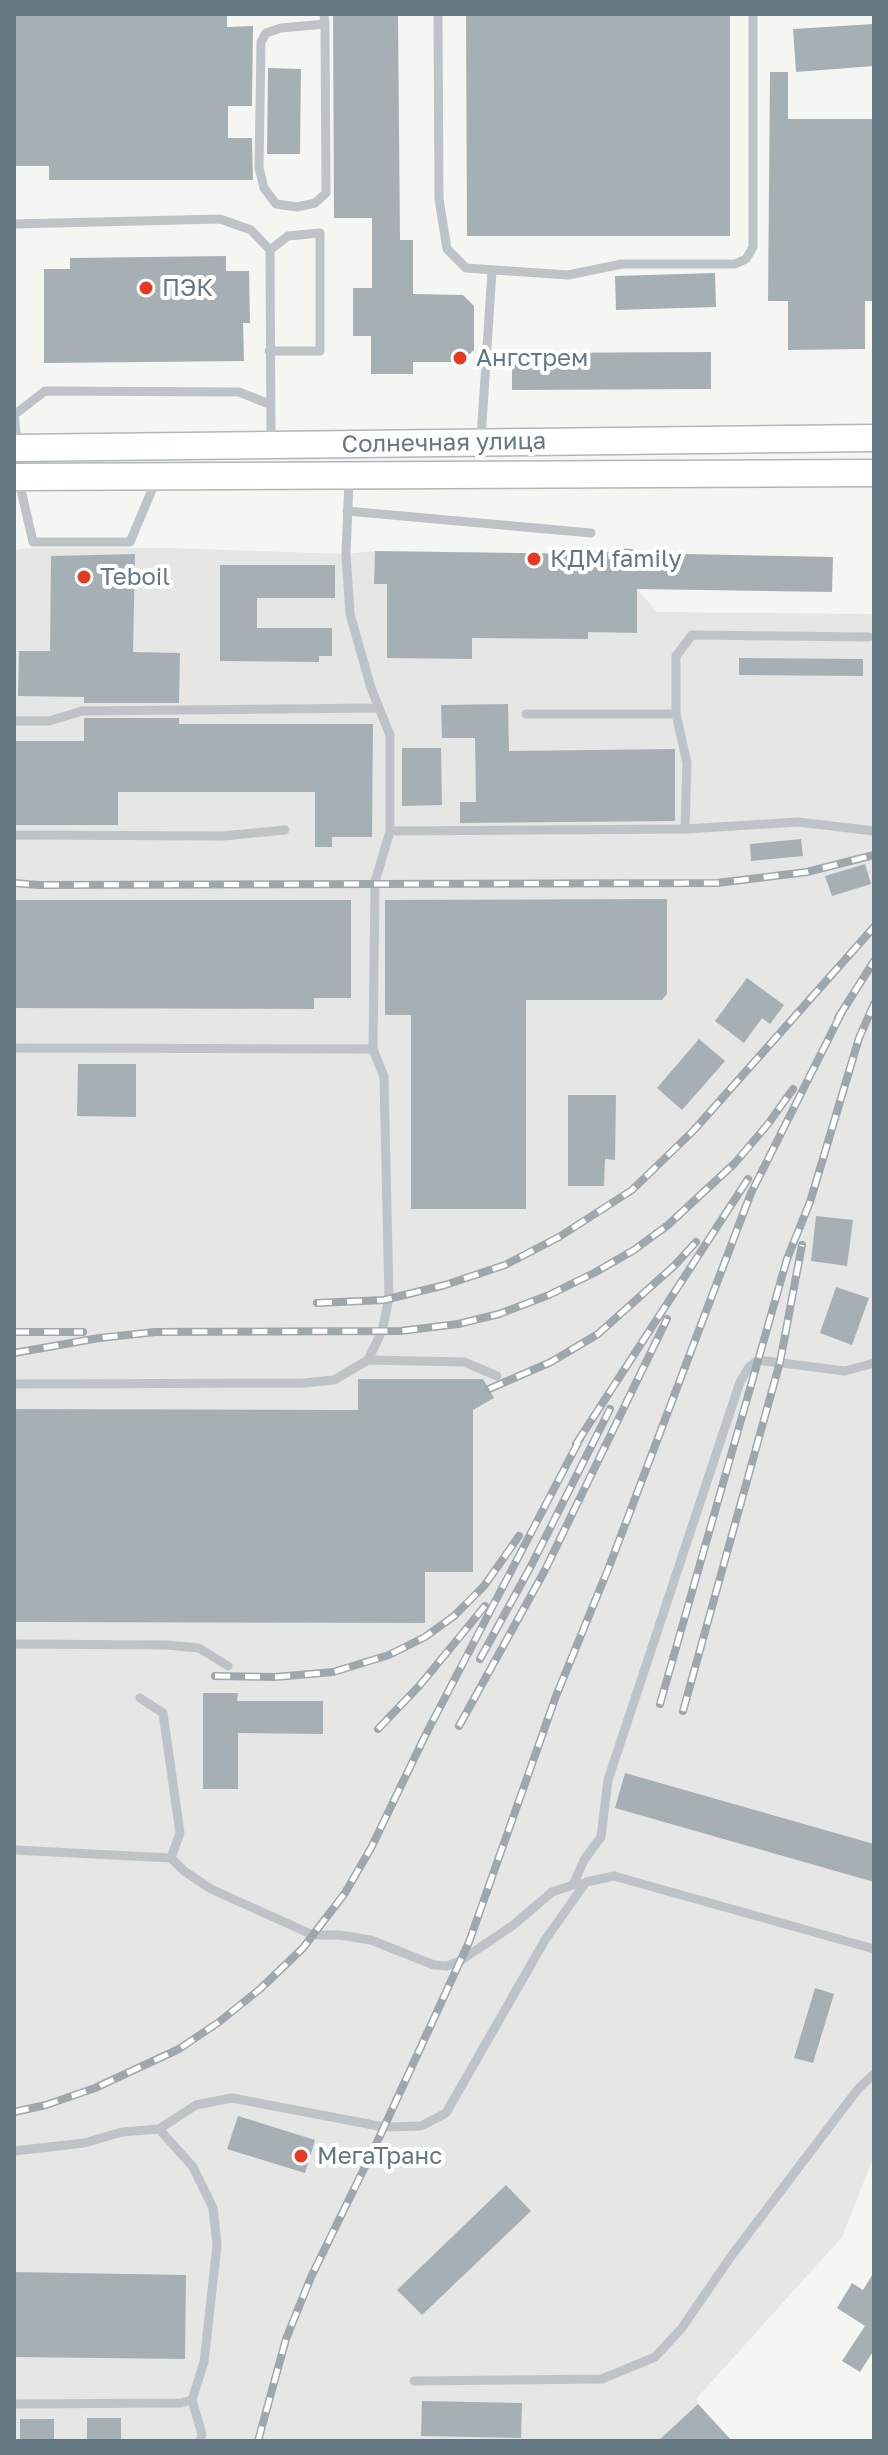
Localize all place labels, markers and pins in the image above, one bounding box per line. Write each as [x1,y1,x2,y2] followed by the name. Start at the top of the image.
[162,274,213,302] place label: ПЭК
[137,279,155,297] marker: ПЭК
[476,344,588,372] place label: Ангстрем
[451,349,469,367] marker: Ангстрем
[550,545,682,573] place label: КДМ family
[525,550,543,568] marker: КДМ family
[100,563,170,591] place label: Teboil
[75,568,93,586] marker: Teboil
[317,2142,442,2170] place label: МегаТранс
[292,2147,310,2165] marker: МегаТранс

